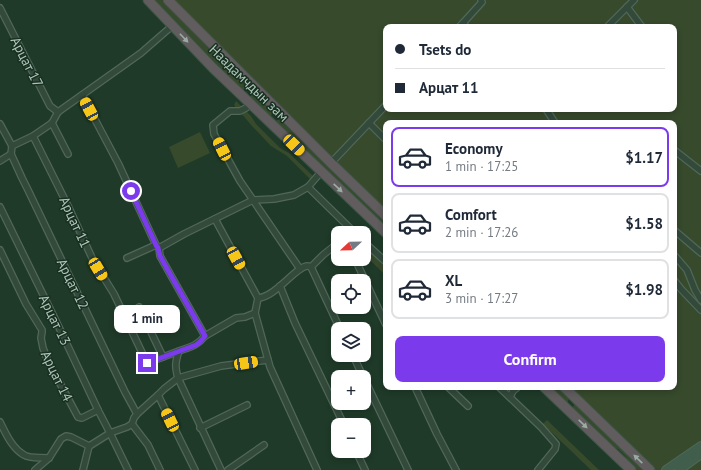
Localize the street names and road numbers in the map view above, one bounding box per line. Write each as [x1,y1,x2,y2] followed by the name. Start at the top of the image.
[7,34,47,90] street label: Арцат 17
[205,40,293,126] street label: Наадамчдын зам
[55,193,95,251] street label: Арцат 11
[53,256,93,312] street label: Арцат 12
[35,292,75,348] street label: Арцат 13
[37,348,77,405] street label: Арцат 14

